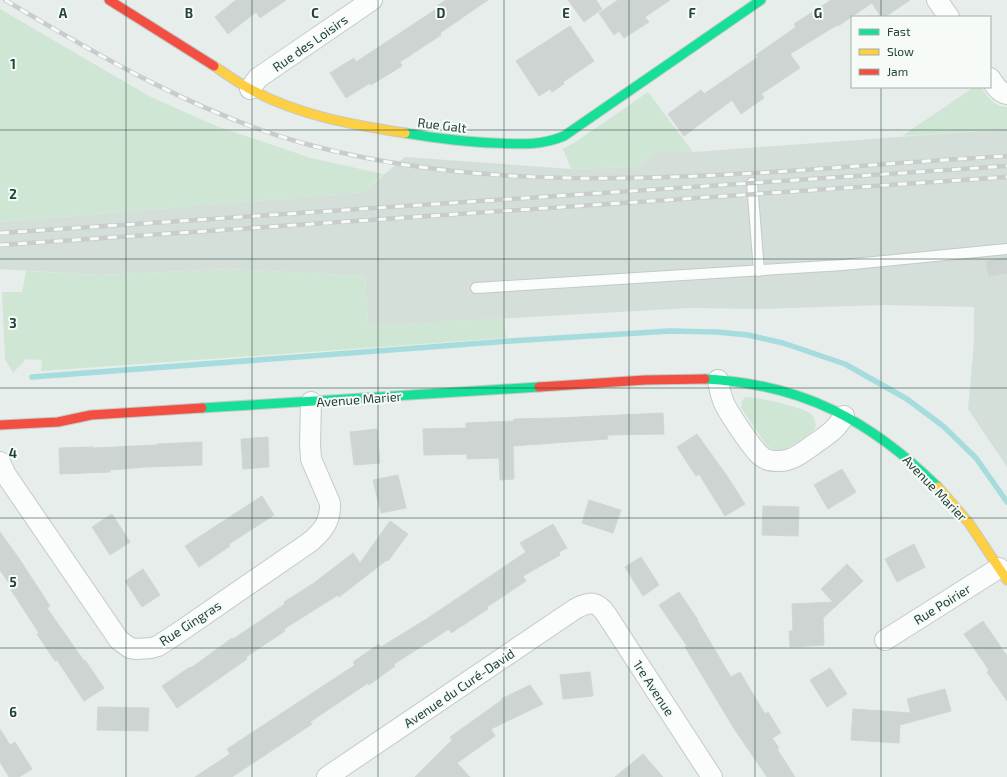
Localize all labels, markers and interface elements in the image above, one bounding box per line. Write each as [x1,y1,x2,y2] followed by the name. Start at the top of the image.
[59,5,68,21] text: A
[185,5,193,21] text: B
[311,5,319,21] text: C
[437,5,446,21] text: D
[562,5,570,21] text: E
[688,5,696,21] text: F
[814,5,822,21] text: G
[269,11,351,75] street label: Rue des Loisirs
[851,16,991,88] legend
[887,24,911,38] text: Fast
[887,44,914,58] text: Slow
[10,56,16,72] text: 1
[887,64,908,78] text: Jam
[417,114,468,136] street label: Rue Galt
[9,186,17,202] text: 2
[9,315,17,331] text: 3
[316,388,402,410] street label: Avenue Marier
[9,445,17,461] text: 4
[899,452,971,524] street label: Avenue Marier
[9,574,17,590] text: 5
[911,580,973,628] street label: Rue Poirier
[156,597,224,649] street label: Rue Gingras
[401,645,517,731] street label: Avenue du Curé-David
[630,657,678,719] street label: 1re Avenue
[9,704,17,720] text: 6

